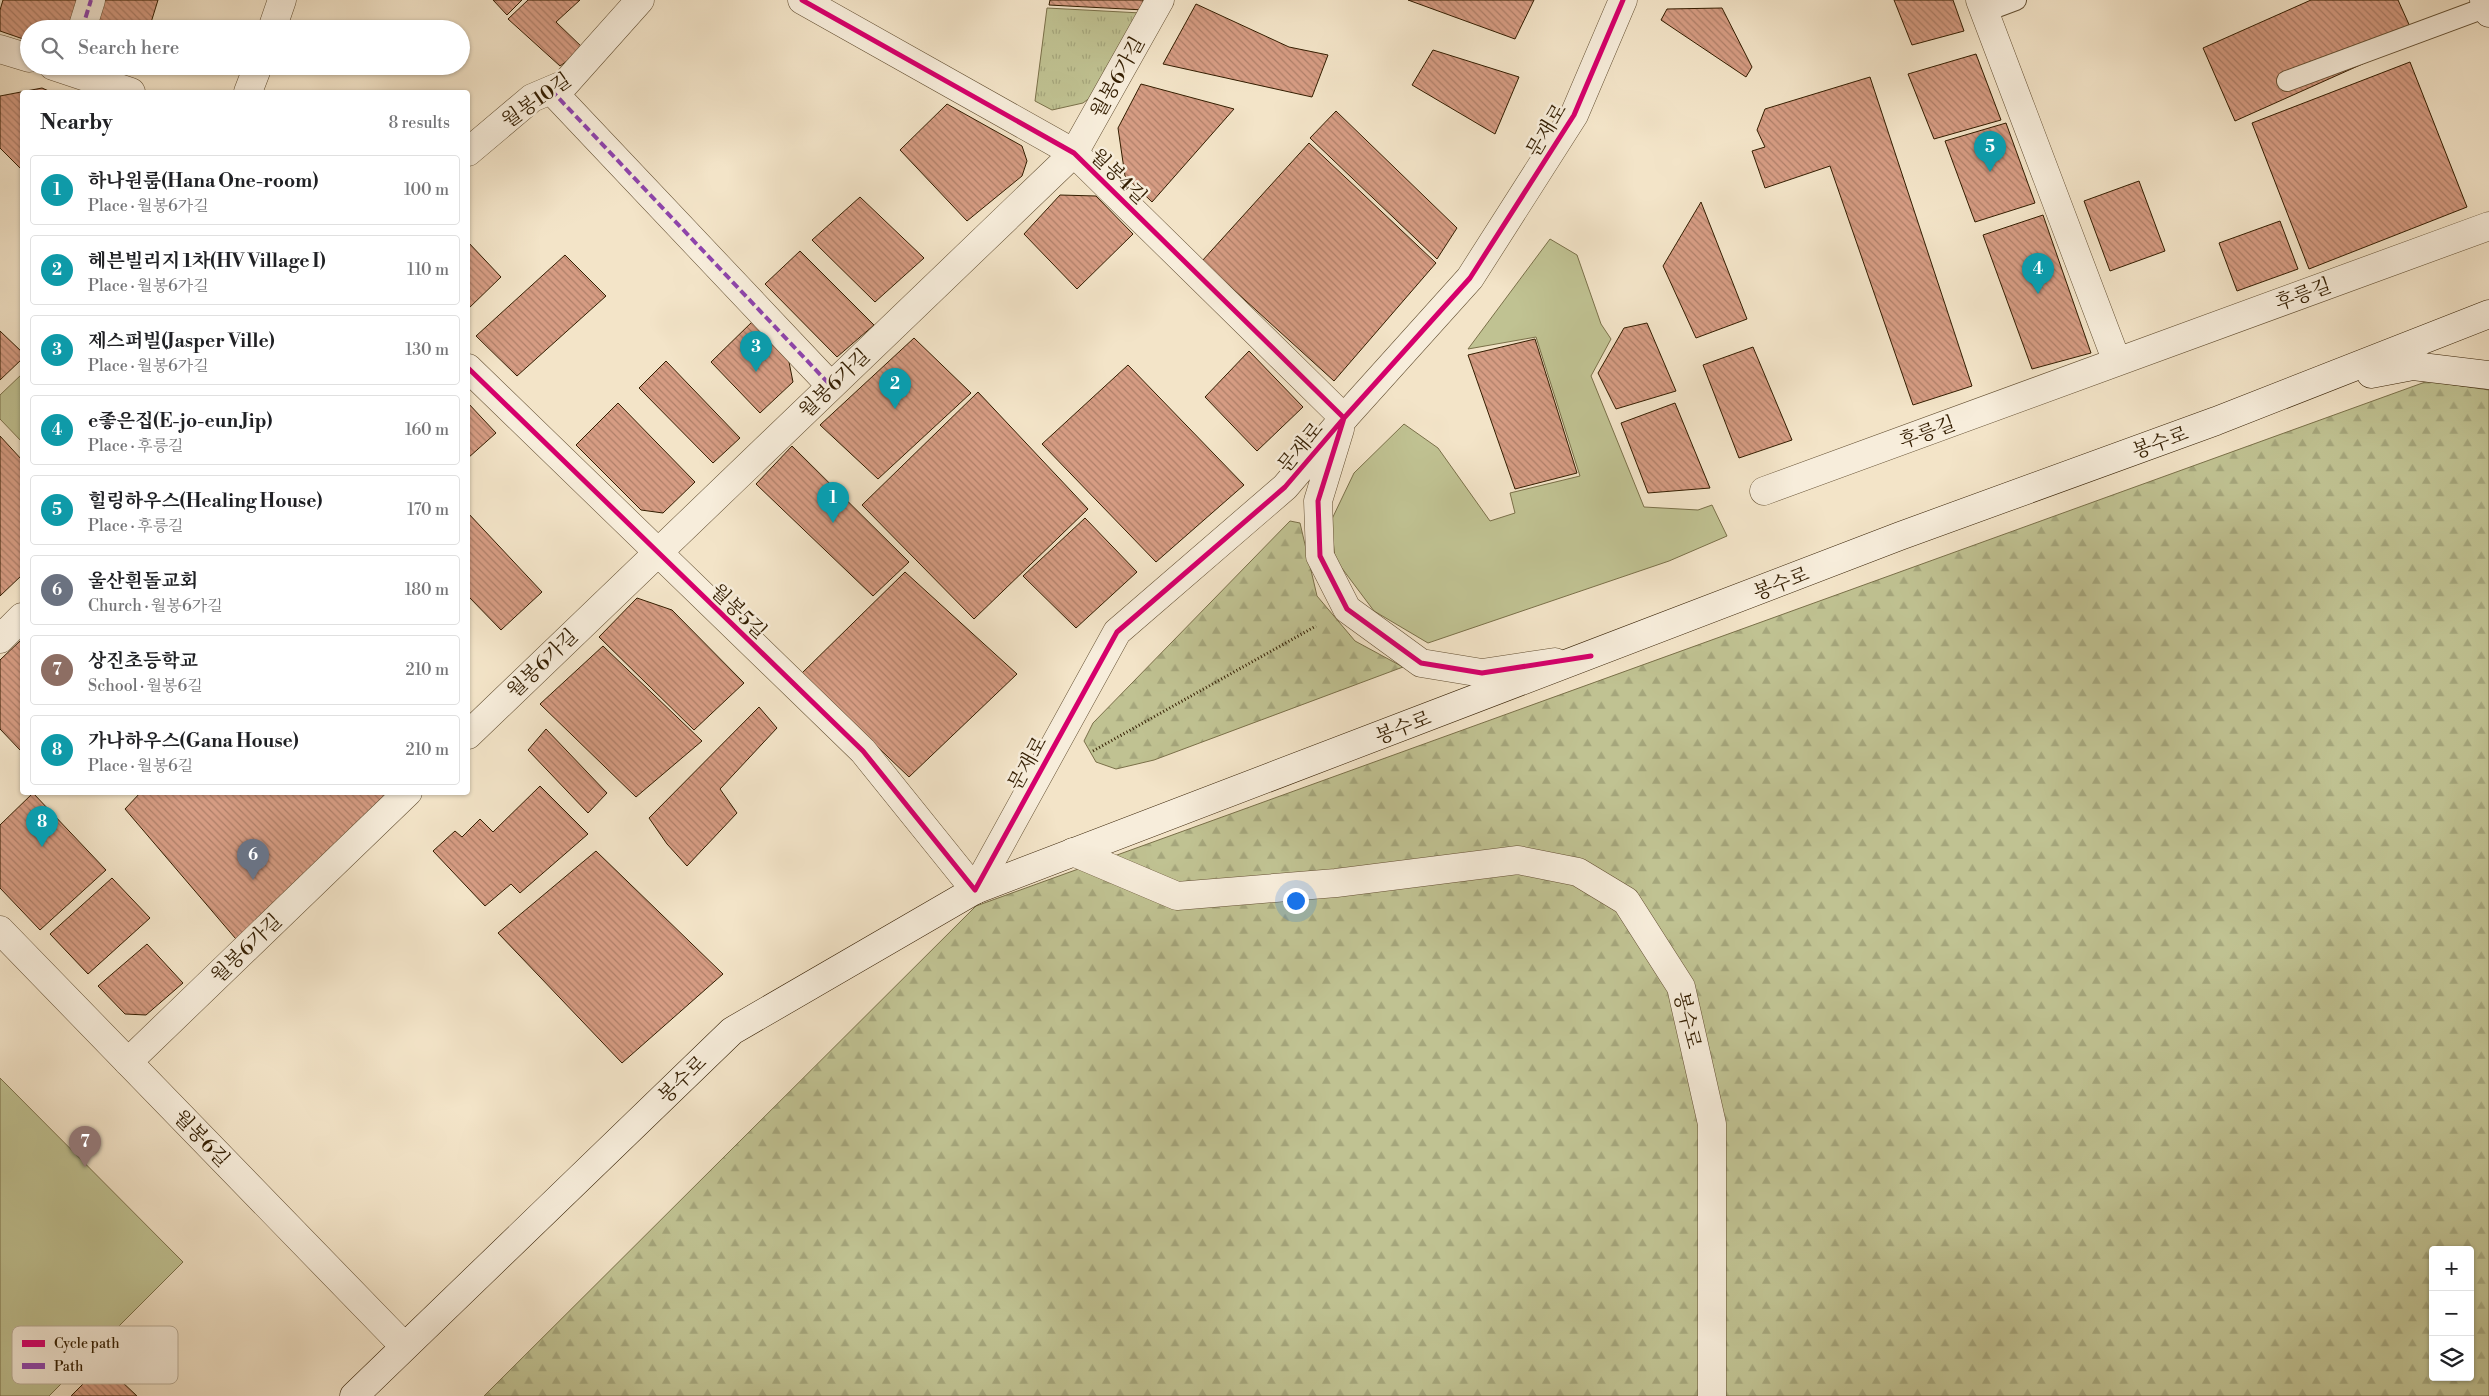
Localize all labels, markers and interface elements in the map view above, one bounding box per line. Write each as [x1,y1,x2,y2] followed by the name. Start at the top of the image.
[20,20,470,75] search box
[1086,33,1151,123] street label: 월봉6가길
[38,34,66,62] icon: search
[78,36,179,60] text: Search here
[497,68,576,134] street label: 월봉10길
[1522,99,1573,162] street label: 문재로
[40,110,113,136] text: Nearby
[388,113,450,133] text: 8 results
[1974,131,2006,172] pin: 5
[1084,144,1152,210] street label: 월봉4길
[88,169,318,193] text: 하나원룸(Hana One-room)
[53,180,61,200] text: 1
[404,180,449,200] text: 100 m
[88,196,209,216] text: Place · 월봉6가길
[88,249,326,273] text: 헤븐빌리지 1차(HV Village I)
[2022,253,2054,294] pin: 4
[52,260,62,280] text: 2
[407,260,449,280] text: 110 m
[2272,274,2335,317] street label: 후릉길
[88,276,209,296] text: Place · 월봉6가길
[88,329,275,353] text: 제스퍼빌(Jasper Ville)
[740,331,772,372] pin: 3
[52,340,62,360] text: 3
[405,340,449,360] text: 130 m
[794,344,876,424] street label: 월봉6가길
[88,356,209,376] text: Place · 월봉6가길
[879,368,911,409] pin: 2
[88,409,273,433] text: e좋은집(E-jo-eun Jip)
[1896,412,1959,455] street label: 후릉길
[1273,418,1329,478] street label: 문재로
[52,420,62,440] text: 4
[405,420,449,440] text: 160 m
[2129,422,2192,465] street label: 봉수로
[88,436,184,456] text: Place · 후릉길
[817,482,849,523] pin: 1
[88,489,322,513] text: 힐링하우스(Healing House)
[52,500,62,520] text: 5
[407,500,449,520] text: 170 m
[88,516,184,536] text: Place · 후릉길
[1750,562,1813,606] street label: 봉수로
[88,569,198,593] text: 울산흰돌교회
[704,579,771,645] street label: 월봉5길
[52,580,62,600] text: 6
[405,580,449,600] text: 180 m
[88,596,223,616] text: Church · 월봉6가길
[502,624,584,704] street label: 월봉6가길
[88,649,198,673] text: 상진초등학교
[52,660,62,680] text: 7
[405,660,449,680] text: 210 m
[88,676,203,696] text: School · 월봉6길
[1372,706,1435,750] street label: 봉수로
[88,729,299,753] text: 가나하우스(Gana House)
[1003,732,1053,795] street label: 문재로
[52,740,62,760] text: 8
[405,740,449,760] text: 210 m
[88,756,193,776] text: Place · 월봉6길
[26,806,58,847] pin: 8
[237,839,269,880] pin: 6
[1283,888,1309,914] your location
[206,909,288,989] street label: 월봉6가길
[1667,989,1706,1052] street label: 봉수로
[654,1051,713,1109] street label: 봉수로
[168,1105,234,1173] street label: 월봉6길
[69,1126,101,1167] pin: 7
[2429,1246,2474,1381] map controls
[2429,1246,2474,1291] button: +
[2429,1291,2474,1336] button: −
[12,1326,178,1384] legend
[54,1335,120,1353] text: Cycle path
[2429,1336,2474,1381] button: layers
[54,1358,84,1376] text: Path

